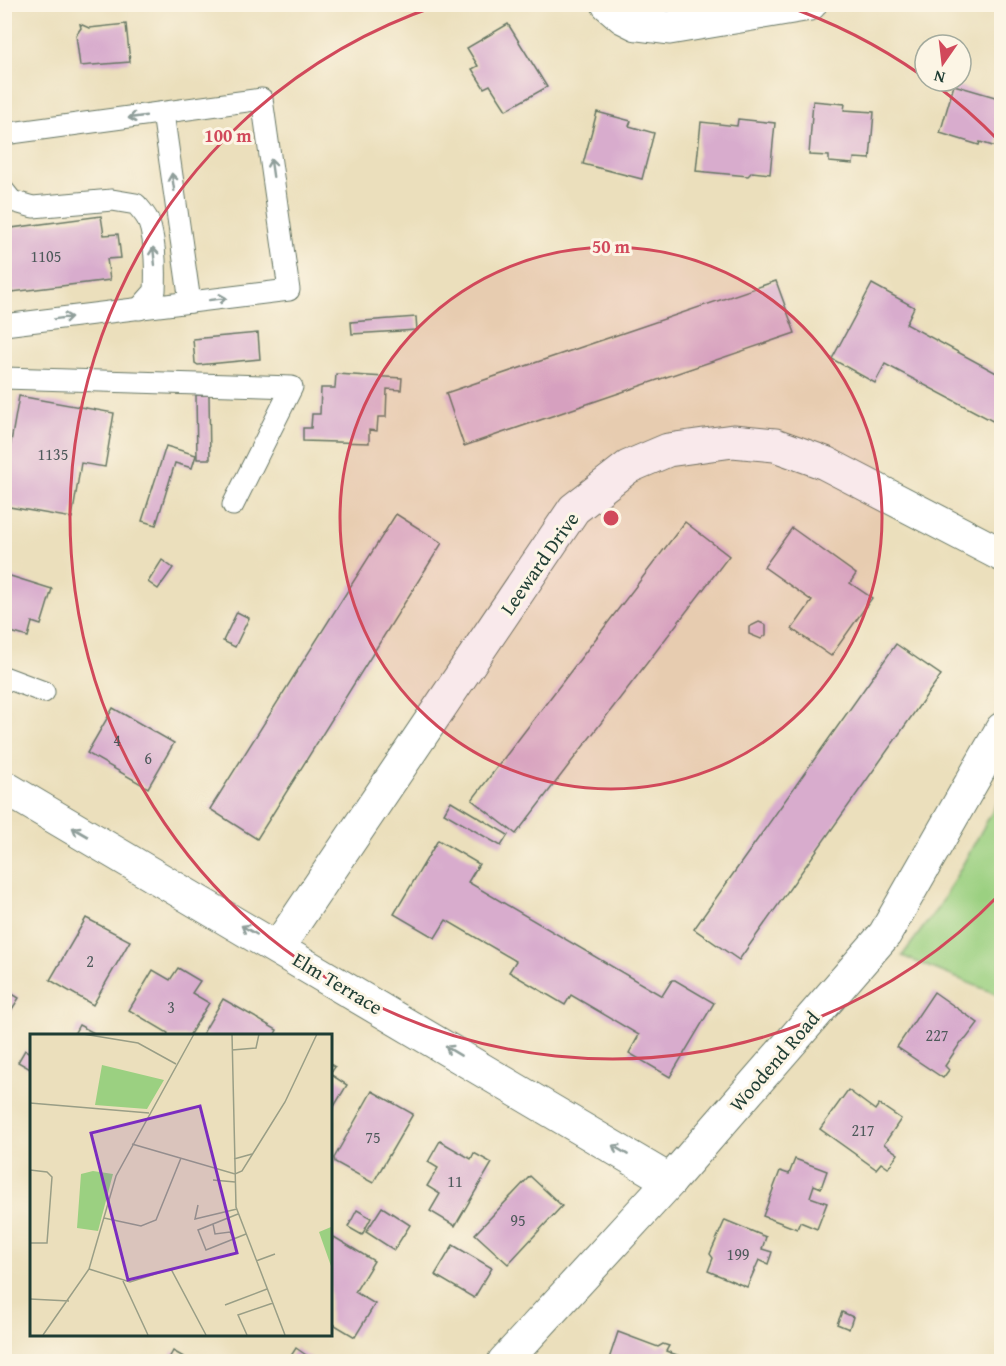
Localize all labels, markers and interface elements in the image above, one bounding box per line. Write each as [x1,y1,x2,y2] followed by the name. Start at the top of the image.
[913,33,973,93] north arrow
[931,65,947,90] text: N
[128,111,148,122] one-way arrow
[204,122,252,149] text: 100 m
[266,159,277,179] one-way arrow
[167,172,178,192] one-way arrow
[592,233,631,260] text: 50 m
[31,244,61,268] house number: 1105
[148,247,159,267] one-way arrow
[207,293,227,304] one-way arrow
[52,312,72,323] one-way arrow
[38,442,68,466] house number: 1135
[493,506,585,620] street label: Leeward Drive
[601,508,621,528] centre of rings
[113,728,121,752] house number: 4
[144,746,152,770] house number: 6
[72,825,89,837] one-way arrow
[241,924,258,936] one-way arrow
[288,945,388,1021] street label: Elm Terrace
[86,949,94,973] house number: 2
[167,995,175,1019] house number: 3
[722,1004,826,1118] street label: Woodend Road
[925,1023,949,1047] house number: 227
[30,1034,332,1336] inset map
[445,1044,462,1056] one-way arrow
[851,1118,875,1142] house number: 217
[365,1125,381,1149] house number: 75
[612,1144,630,1155] one-way arrow
[447,1169,463,1193] house number: 11
[510,1208,526,1232] house number: 95
[726,1242,750,1266] house number: 199

